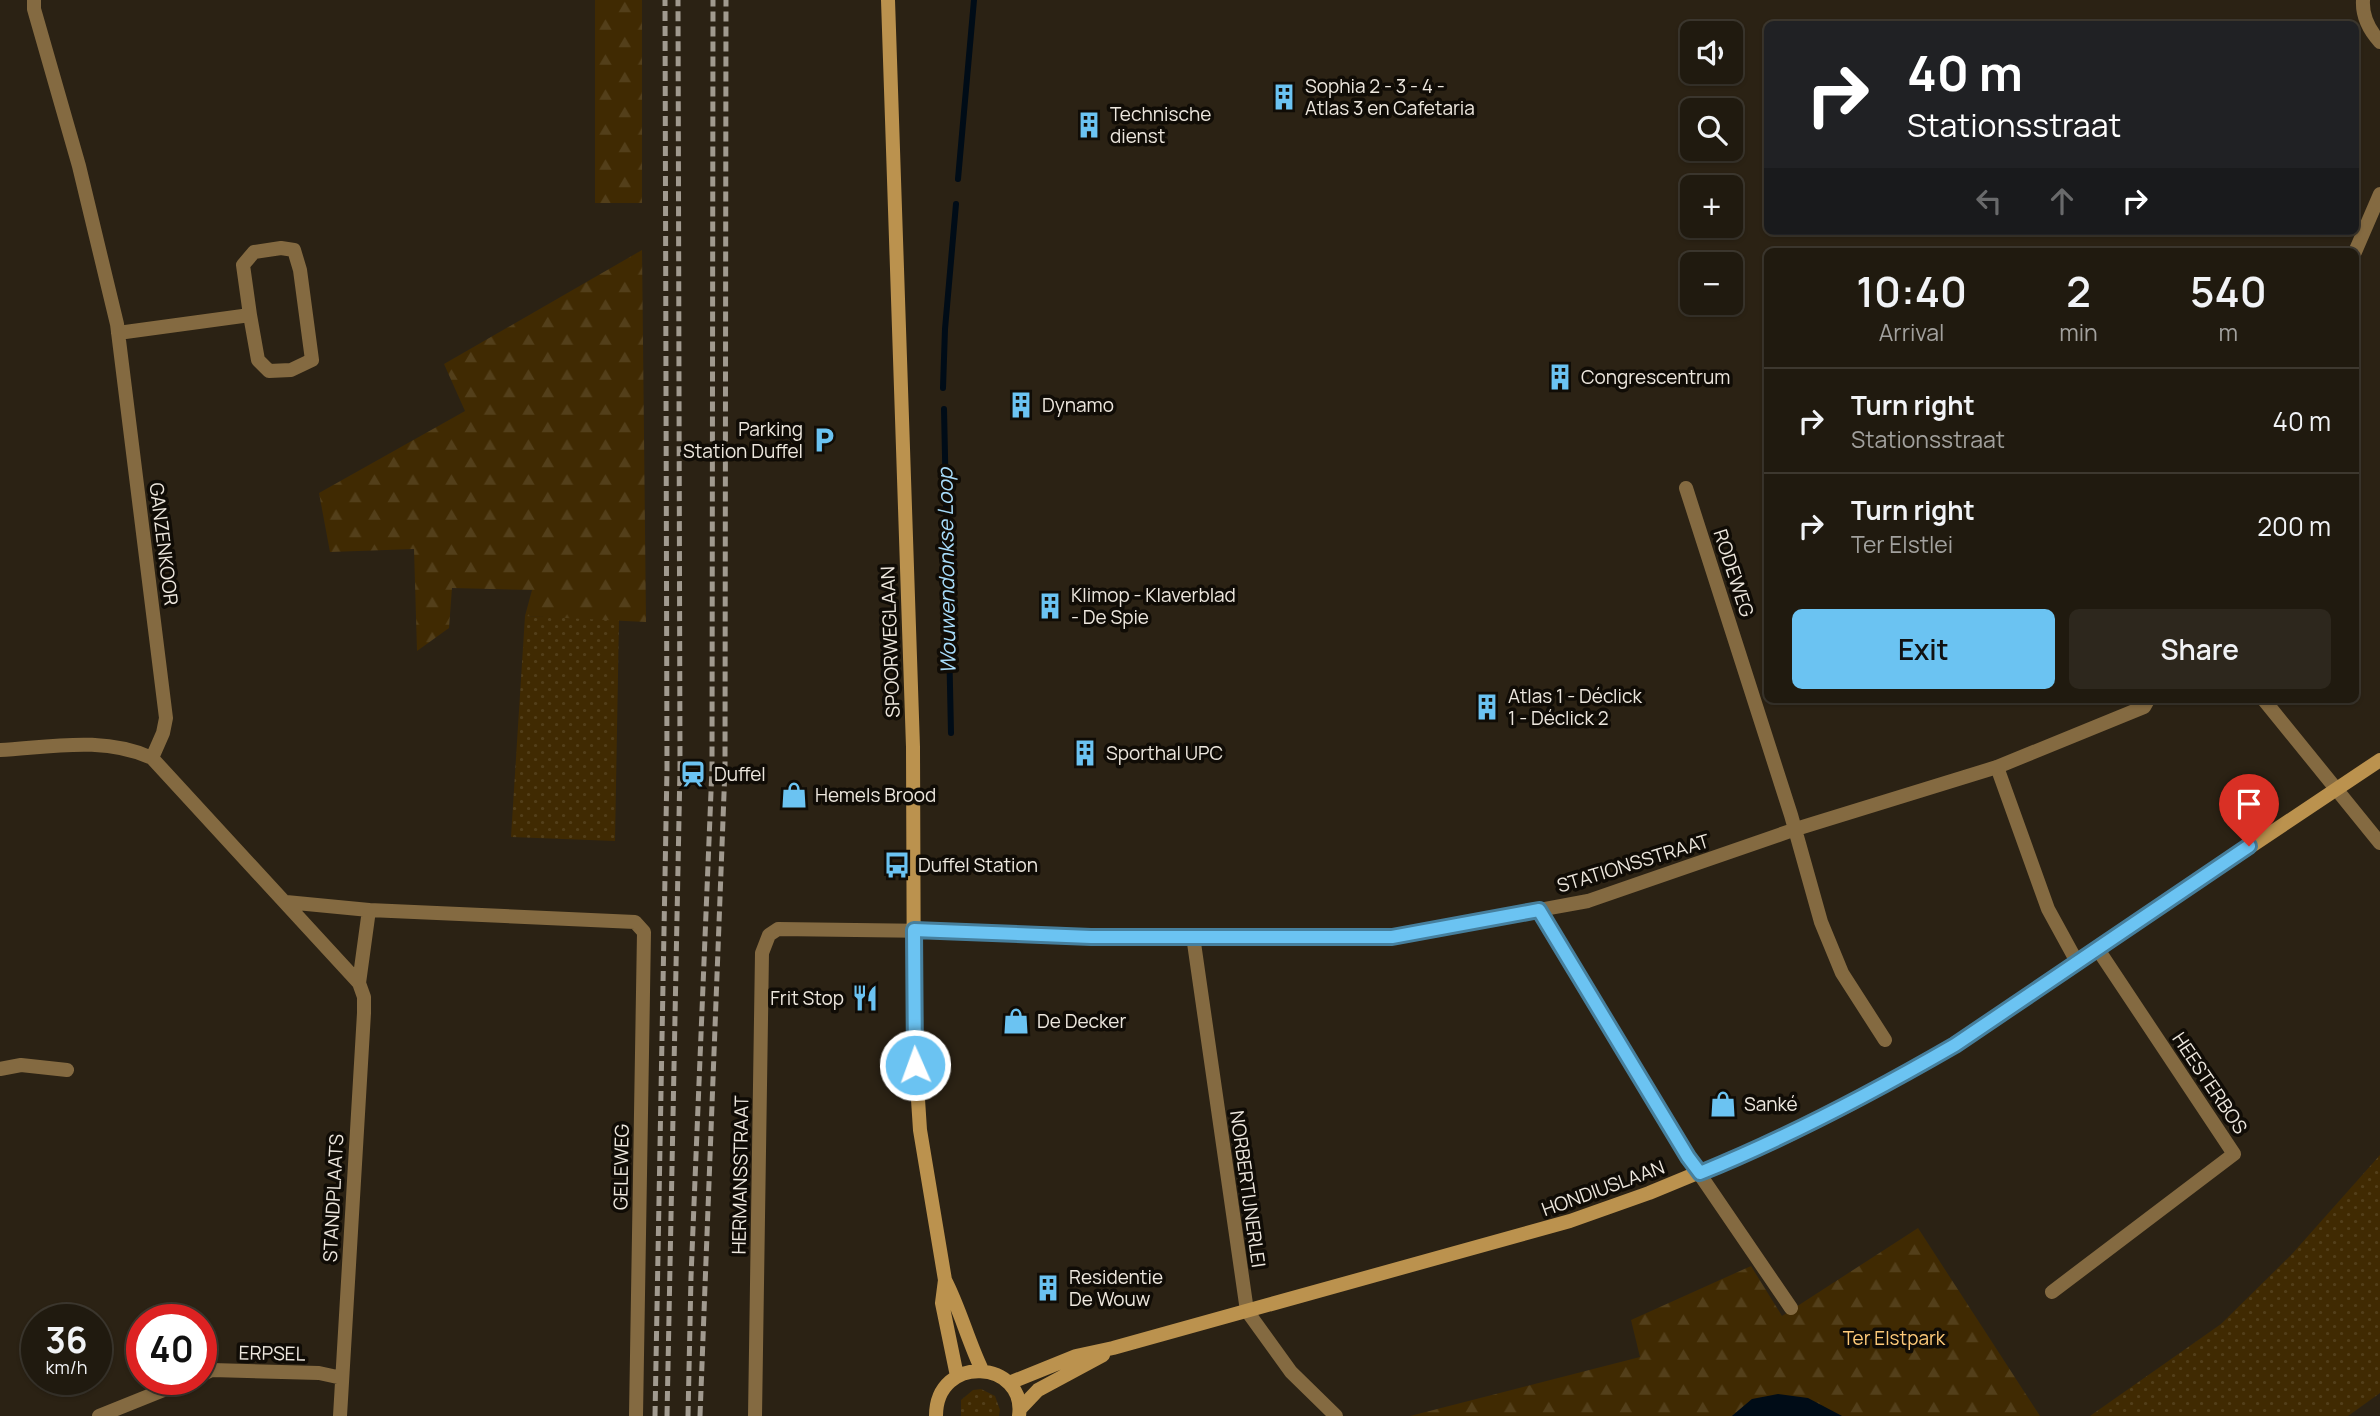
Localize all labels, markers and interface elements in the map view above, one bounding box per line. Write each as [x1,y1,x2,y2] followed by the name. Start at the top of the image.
[1680,21,1743,315] map controls
[1680,21,1743,84] button: sound
[1907,39,2023,106] text: 40 m
[1792,49,1883,140] icon: right
[1305,73,1475,121] place label: Sophia 2 - 3 - 4 - Atlas 3 en Cafetaria
[1269,82,1299,112] building icon: Sophia 2 - 3 - 4 - Atlas 3 en Cafetaria
[1680,98,1743,161] button: search
[1110,101,1211,149] place label: Technische dienst
[1907,103,2121,147] text: Stationsstraat
[1074,110,1104,140] building icon: Technische dienst
[1680,175,1743,238] button: +
[1970,182,2008,220] icon: left
[2043,182,2081,220] icon: ahead
[2116,182,2154,220] icon: right
[1680,252,1743,315] button: −
[1856,262,1967,320] text: 10:40
[2066,262,2091,320] text: 2
[2190,262,2267,320] text: 540
[1879,316,1944,348] text: Arrival
[2059,316,2098,348] text: min
[2219,316,2238,348] text: m
[1545,362,1575,392] building icon: Congrescentrum
[1581,364,1730,390] place label: Congrescentrum
[1851,387,1975,423] text: Turn right
[1006,390,1036,420] building icon: Dynamo
[1042,392,1114,418] place label: Dynamo
[1792,402,1830,440] icon: right
[2273,403,2331,439] text: 40 m
[683,416,803,464] place label: Parking Station Duffel
[1851,423,2005,455] text: Stationsstraat
[809,425,839,455] parking icon: Parking Station Duffel
[930,466,962,674] water label: Wouwendonkse Loop
[144,481,184,607] street label: GANZENKOOR
[1851,492,1975,528] text: Turn right
[1792,507,1830,545] icon: right
[2257,508,2331,544] text: 200 m
[1708,526,1760,620] street label: RODEWEG
[1851,528,1953,560] text: Ter Elstlei
[874,566,906,718] street label: SPOORWEGLAAN
[1071,582,1236,630] place label: Klimop - Klaverblad - De Spie
[1035,591,1065,621] building icon: Klimop - Klaverblad - De Spie
[1792,609,2055,689] button: Exit
[2069,609,2331,689] button: Share
[1508,683,1643,731] place label: Atlas 1 - Déclick 1 - Déclick 2
[1472,692,1502,722] building icon: Atlas 1 - Déclick 1 - Déclick 2
[1070,738,1100,768] building icon: Sporthal UPC
[1106,740,1223,766] place label: Sporthal UPC
[678,759,708,789] station icon: Duffel
[714,761,766,787] place label: Duffel
[2219,774,2279,846] pin
[779,780,809,810] shop icon: Hemels Brood
[815,782,936,808] place label: Hemels Brood
[2230,785,2268,823] icon: arrive
[1554,827,1713,899] street label: STATIONSSTRAAT
[882,850,912,880] bus stop icon: Duffel Station
[918,852,1038,878] place label: Duffel Station
[850,983,880,1013] restaurant icon: Frit Stop
[770,985,844,1011] place label: Frit Stop
[1001,1006,1031,1036] shop icon: De Decker
[1037,1008,1126,1034] place label: De Decker
[2166,1027,2254,1139] street label: HEESTERBOS
[878,1028,952,1102] position arrow
[1708,1089,1738,1119] shop icon: Sanké
[1744,1091,1798,1117] place label: Sanké
[726,1095,754,1255] street label: HERMANSSTRAAT
[1224,1109,1272,1269] street label: NORBERTIJNERLEI
[607,1124,635,1210] street label: GELEWEG
[317,1133,349,1263] street label: STANDPLAATS
[1538,1154,1668,1222] street label: HONDIUSLAAN
[1069,1264,1163,1312] place label: Residentie De Wouw
[1033,1273,1063,1303] building icon: Residentie De Wouw
[126,1304,217,1395] speed limit sign: 40
[45,1316,88,1364] text: 36
[1843,1325,1946,1351] park label: Ter Elstpark
[239,1339,306,1367] street label: ERPSEL
[46,1355,87,1379] text: km/h

